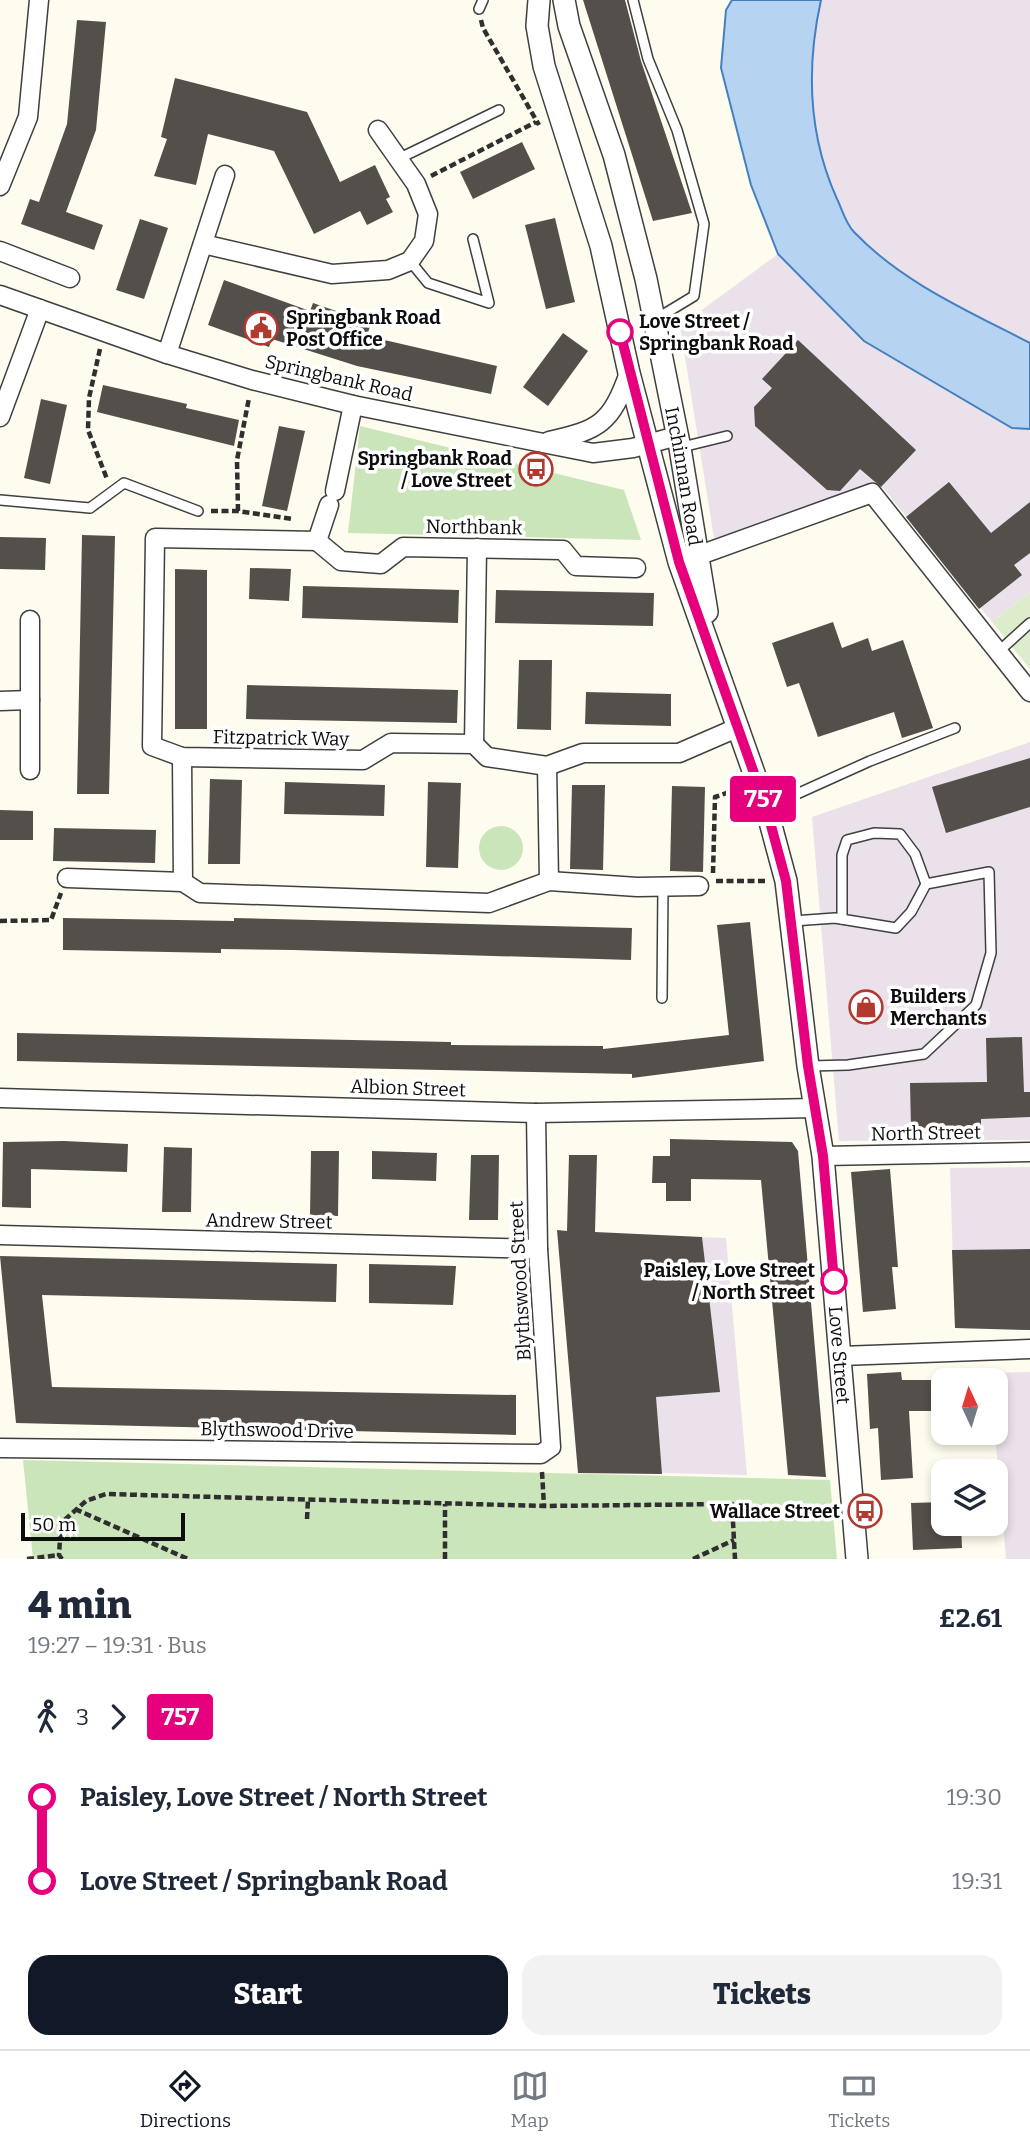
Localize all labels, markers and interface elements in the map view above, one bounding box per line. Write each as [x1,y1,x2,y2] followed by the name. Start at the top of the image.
[286,306,441,351] place label: Springbank Road Post Office
[242,309,280,347] public building icon: Springbank Road Post Office
[639,310,794,355] place label: Love Street / Springbank Road
[607,319,633,345] marker: Love Street / Springbank Road
[263,350,415,406] street label: Springbank Road
[660,405,707,547] street label: Inchinnan Road
[357,447,513,492] place label: Springbank Road / Love Street
[517,450,555,488] bus stop icon: Springbank Road / Love Street
[425,515,523,539] street label: Northbank
[213,725,350,751] street label: Fitzpatrick Way
[723,776,803,822] line badge: 757
[744,785,782,813] text: 757
[890,985,987,1030] place label: Builders Merchants
[847,988,885,1026] shop icon: Builders Merchants
[350,1074,466,1102] street label: Albion Street
[871,1121,981,1145] street label: North Street
[504,1200,536,1362] street label: Blythswood Street
[205,1208,333,1234] street label: Andrew Street
[644,1259,815,1304] place label: Paisley, Love Street / North Street
[821,1268,847,1294] marker: Paisley, Love Street / North Street
[824,1305,855,1405] street label: Love Street
[931,1368,1008,1446] north arrow
[931,1368,1008,1536] map controls
[200,1417,354,1443] street label: Blythswood Drive
[931,1459,1008,1536] button: layers
[846,1492,884,1530] bus stop icon: Wallace Street
[710,1500,840,1523] place label: Wallace Street
[21,1510,186,1542] scale bar
[32,1513,76,1536] text: 50 m
[28,1582,131,1628] text: 4 min
[939,1603,1002,1634] text: £2.61
[28,1631,207,1659] text: 19:27 – 19:31 · Bus
[28,1698,66,1736] icon: walk
[99,1698,137,1736] icon: forward
[76,1703,89,1731] text: 3
[161,1703,199,1731] text: 757
[80,1782,487,1813] text: Paisley, Love Street / North Street
[946,1783,1002,1811] text: 19:30
[80,1866,448,1897] text: Love Street / Springbank Road
[952,1867,1002,1895] text: 19:31
[28,1955,508,2035] button: Start
[522,1955,1002,2035] button: Tickets
[140,2067,231,2132] tab: Directions
[511,2067,549,2132] tab: Map
[828,2067,890,2132] tab: Tickets

